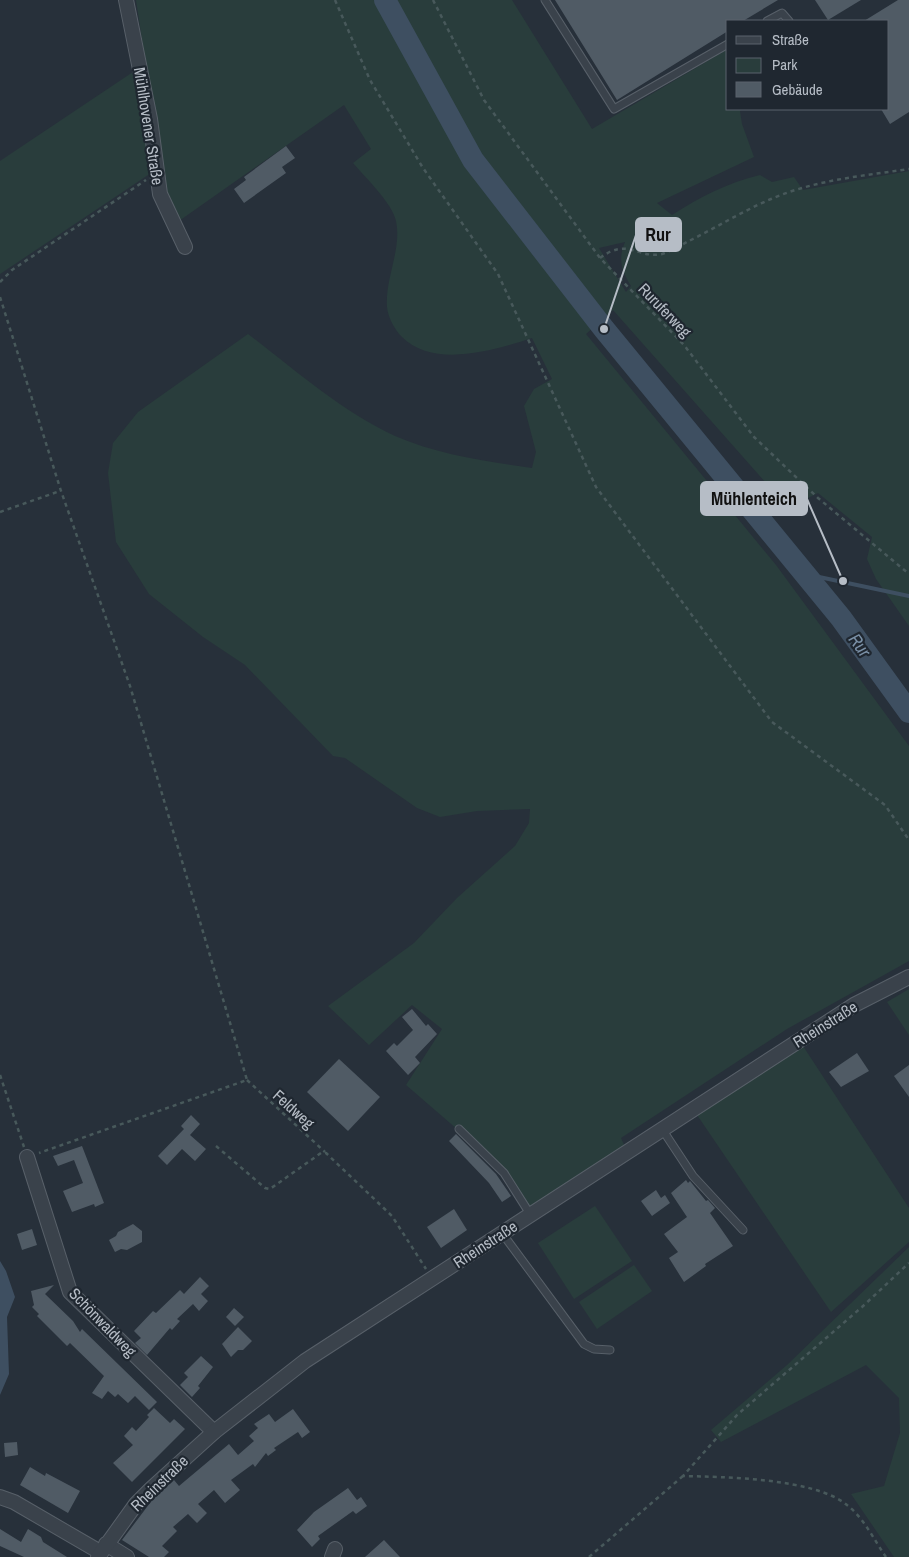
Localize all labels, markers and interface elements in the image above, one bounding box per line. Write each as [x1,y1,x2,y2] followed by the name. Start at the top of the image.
[726,20,889,110] legend
[772,29,809,50] text: Straße
[772,54,798,75] text: Park
[129,66,169,186] street label: Mühlhovener Straße
[772,79,823,100] text: Gebäude
[636,218,681,251] callout: Rur
[645,222,671,247] text: Rur
[634,278,697,343] street label: Ruruferweg
[701,482,807,515] callout: Mühlenteich
[711,486,797,511] text: Mühlenteich
[843,628,878,663] water label: Rur
[789,996,861,1052] street label: Rheinstraße
[268,1084,320,1134] street label: Feldweg
[449,1215,521,1273] street label: Rheinstraße
[64,1283,142,1362] street label: Schönwaldweg
[125,1450,193,1516] street label: Rheinstraße

